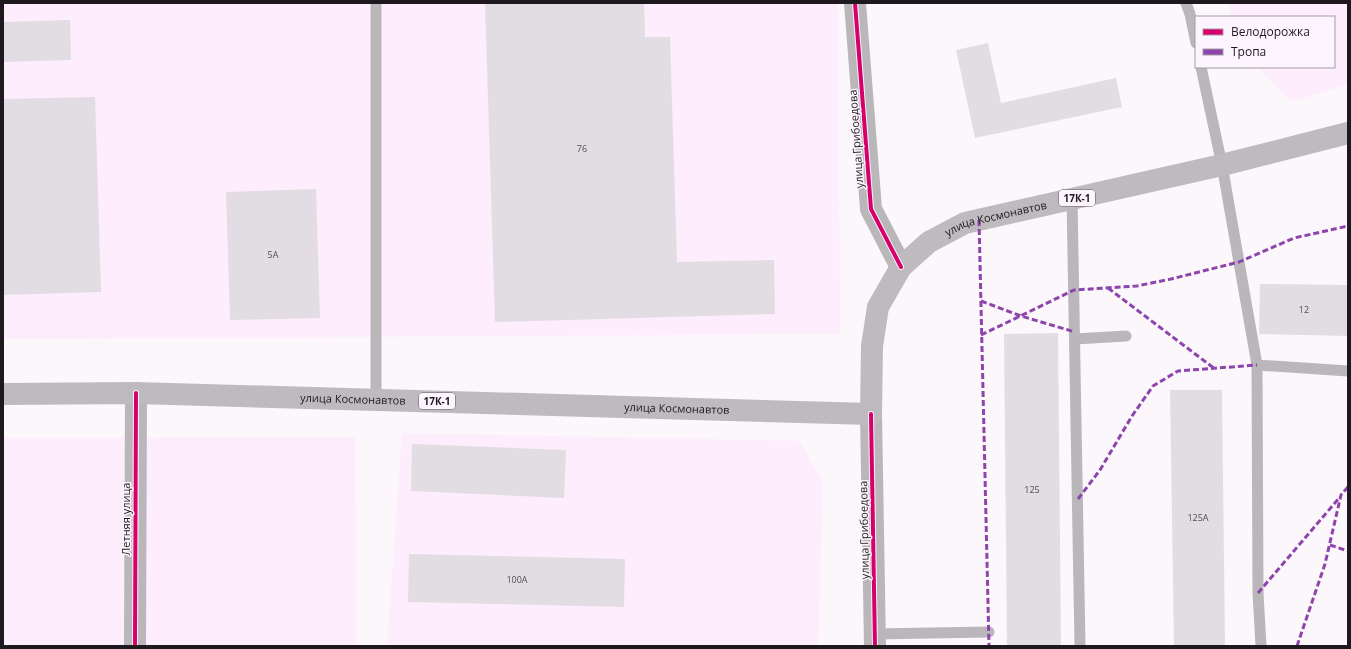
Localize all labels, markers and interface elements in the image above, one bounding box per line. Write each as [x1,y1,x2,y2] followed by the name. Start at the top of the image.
[1195,16,1335,68] legend
[1231,23,1310,40] text: Велодорожка
[1231,43,1266,60] text: Тропа
[845,89,866,189] street label: улица Грибоедова
[577,142,587,155] house number: 76
[1059,190,1095,206] road number: 17К-1
[942,197,1048,239] street label: улица Космонавтов
[268,248,279,261] house number: 5А
[1299,303,1309,316] house number: 12
[300,390,406,408] street label: улица Космонавтов
[419,393,455,409] road number: 17К-1
[624,399,730,417] street label: улица Космонавтов
[855,480,872,580] street label: улица Грибоедова
[118,483,133,555] street label: Летняя улица
[1024,483,1040,496] house number: 125
[1187,511,1209,524] house number: 125А
[506,573,528,586] house number: 100А

